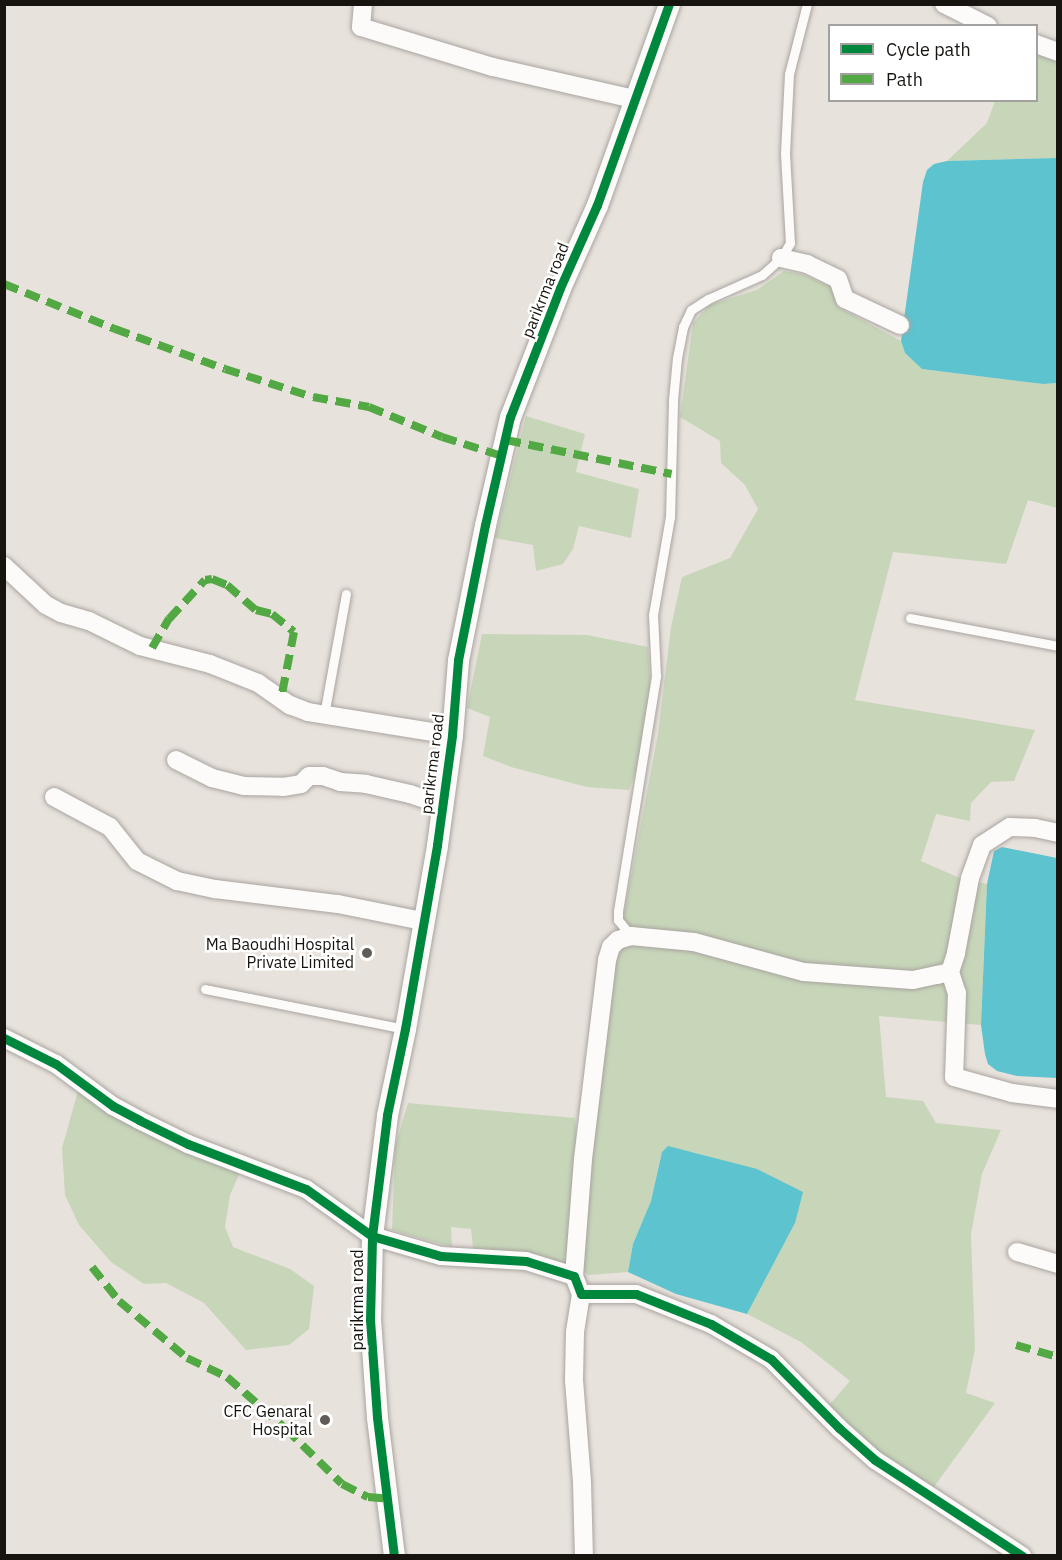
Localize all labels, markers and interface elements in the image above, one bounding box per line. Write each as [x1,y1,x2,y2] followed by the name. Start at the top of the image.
[828,24,1038,102] legend
[886,38,971,61] text: Cycle path
[886,68,923,91] text: Path
[517,240,573,340] street label: parikrma road
[416,713,448,815] street label: parikrma road
[206,934,354,972] place label: Ma Baoudhi Hospital Private Limited
[358,944,376,962] marker: Ma Baoudhi Hospital Private Limited
[347,1250,367,1350] street label: parikrma road
[223,1401,312,1439] place label: CFC Genaral Hospital
[316,1411,334,1429] marker: CFC Genaral Hospital

